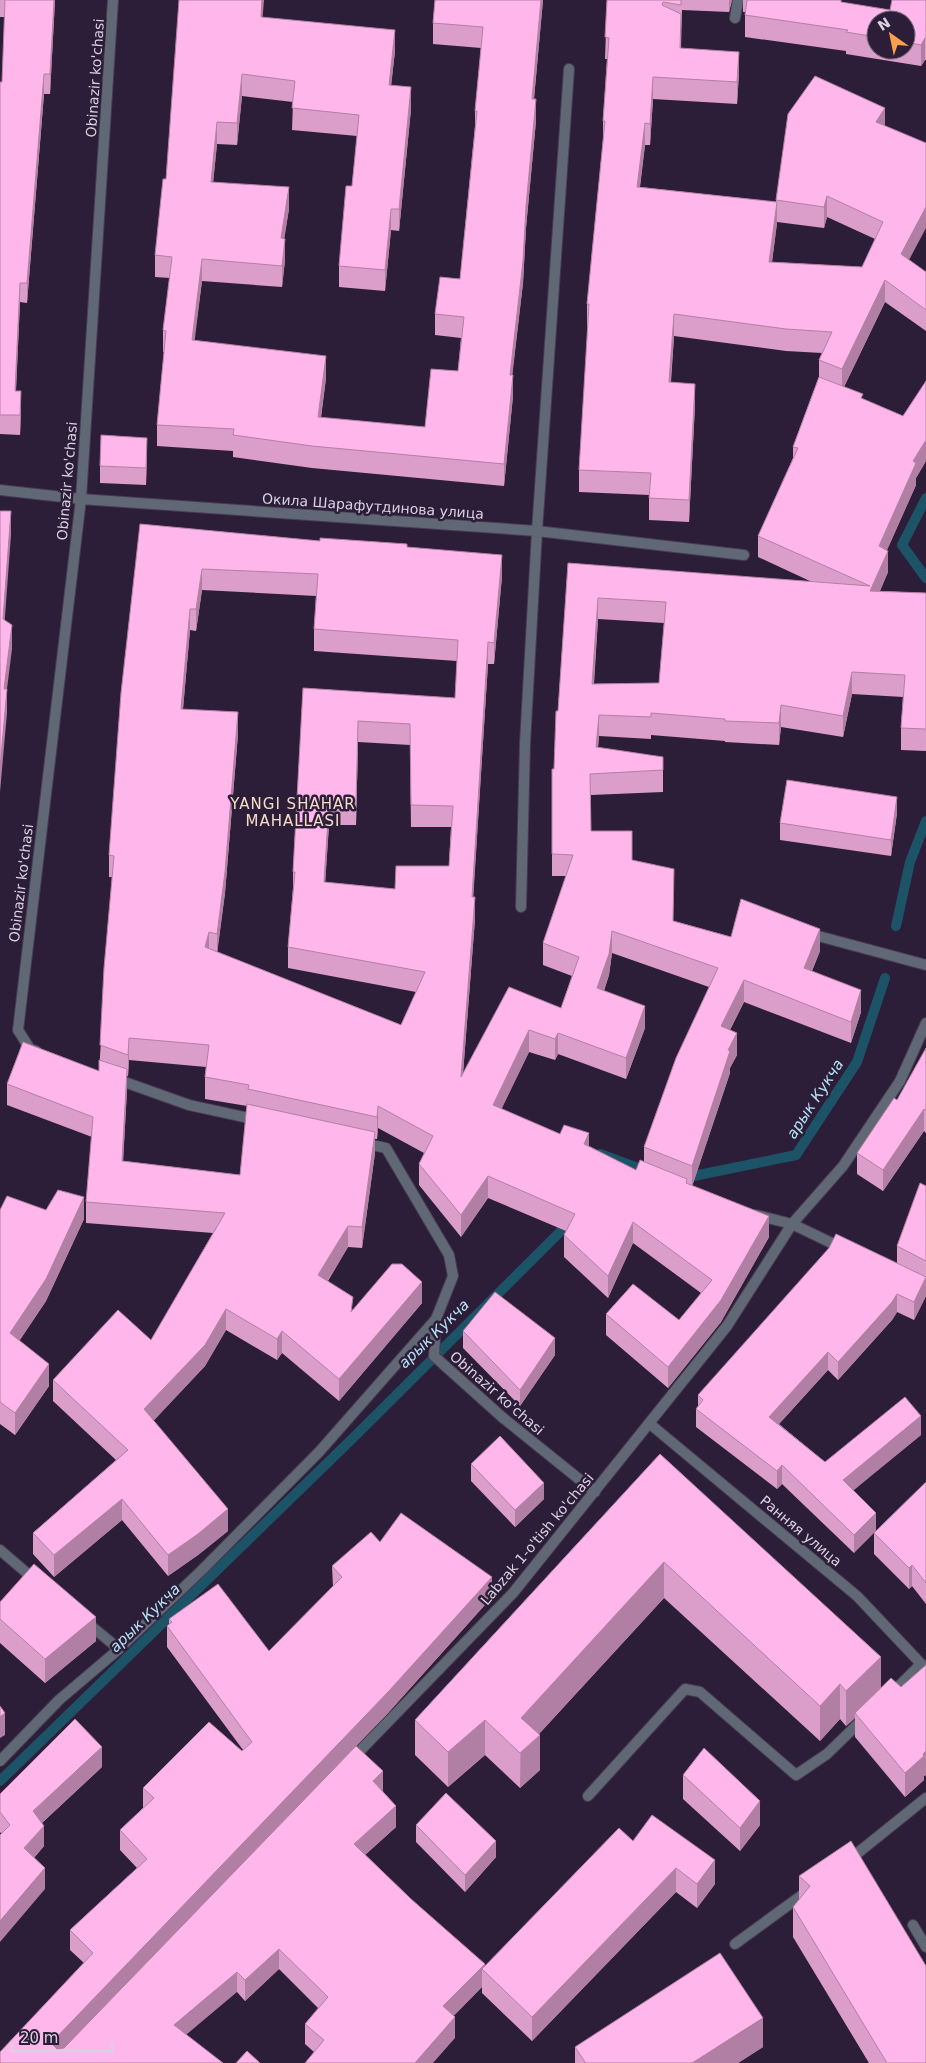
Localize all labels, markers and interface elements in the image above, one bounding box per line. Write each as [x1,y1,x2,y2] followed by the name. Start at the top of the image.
[866,10,916,60] north arrow
[875,14,893,34] text: N
[83,18,107,138] street label: Obinazir ko'chasi
[54,421,80,541] street label: Obinazir ko'chasi
[262,490,484,522] street label: Окила Шарафутдинова улица
[229,795,356,830] district label: YANGI SHAHAR MAHALLASI
[6,823,36,943] street label: Obinazir ko'chasi
[783,1056,847,1142] water label: арык Кукча
[395,1296,473,1372] water label: арык Кукча
[447,1348,547,1438] street label: Obinazir ko'chasi
[477,1470,597,1608] street label: Labzak 1-o'tish ko'chasi
[757,1492,845,1570] street label: Ранняя улица
[106,1580,184,1656] water label: арык Кукча
[12,2020,112,2052] scale bar
[20,2029,58,2047] text: 20 m

